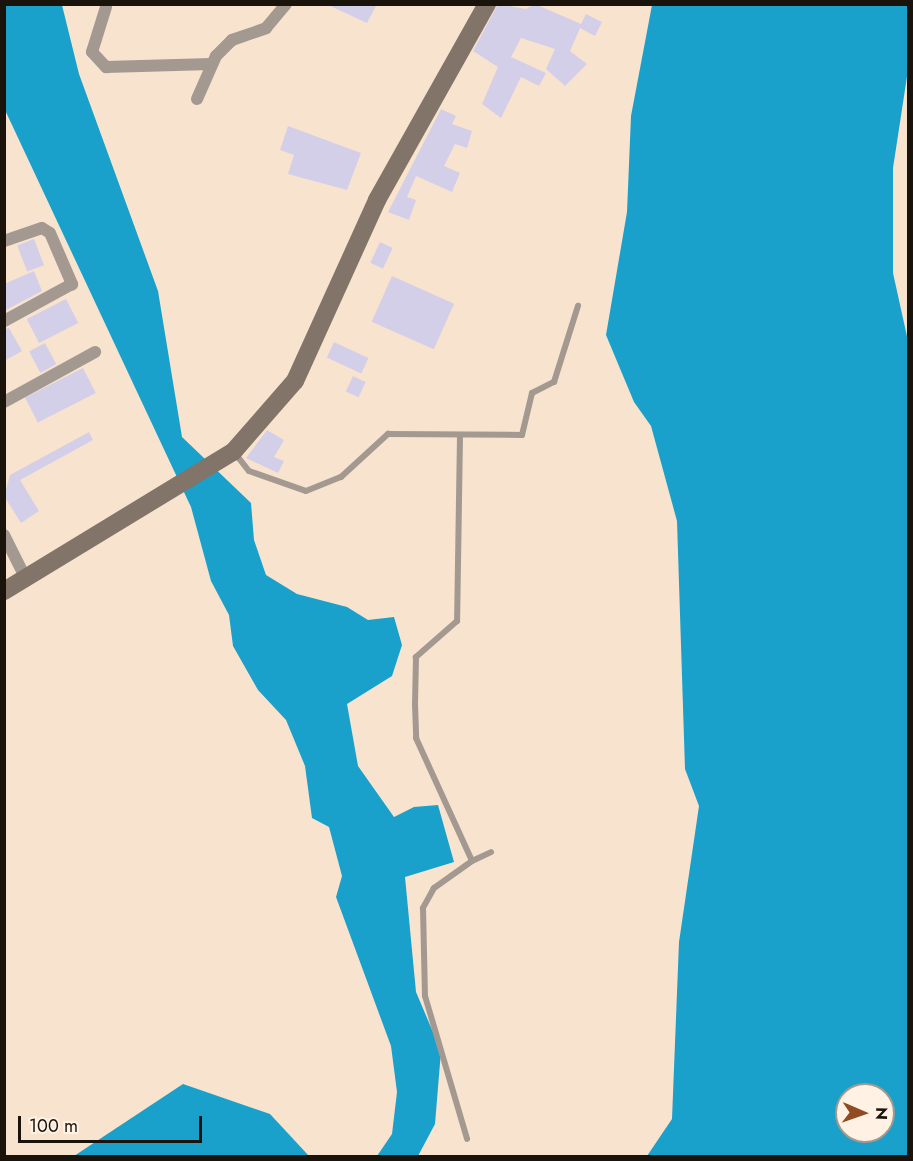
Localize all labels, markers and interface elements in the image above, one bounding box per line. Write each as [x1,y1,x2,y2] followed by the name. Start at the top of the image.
[835,1083,895,1143] north arrow
[21,1104,206,1142] scale bar
[870,1107,893,1120] text: N
[29,1113,78,1139] text: 100 m

